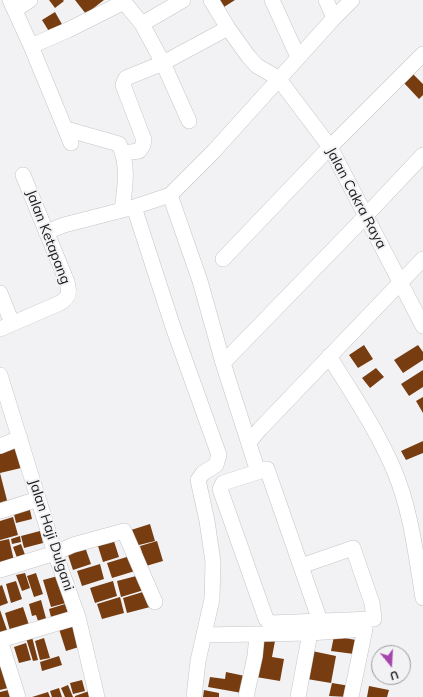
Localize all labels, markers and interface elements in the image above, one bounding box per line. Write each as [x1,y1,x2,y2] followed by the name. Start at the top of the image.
[322,144,390,252] street label: Jalan Cakra Raya
[22,187,74,287] street label: Jalan Ketapang
[25,477,77,593] street label: Jalan Haji Dulgani
[371,645,411,685] north arrow
[388,668,400,683] text: U

